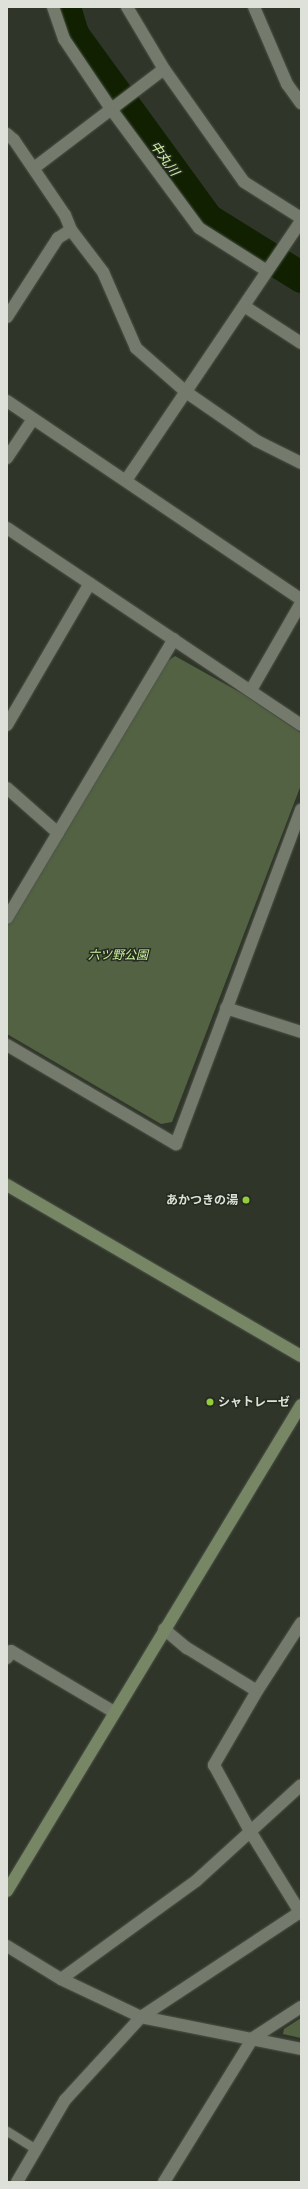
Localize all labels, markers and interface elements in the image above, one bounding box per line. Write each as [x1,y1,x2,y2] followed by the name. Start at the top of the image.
[146,139,182,179] water label: 中丸川
[88,948,148,962] park label: 六ツ野公園
[166,1193,238,1207] place label: あかつきの湯
[241,1195,251,1205] marker: あかつきの湯
[218,1395,290,1409] place label: シャトレーゼ
[205,1397,215,1407] marker: シャトレーゼ

